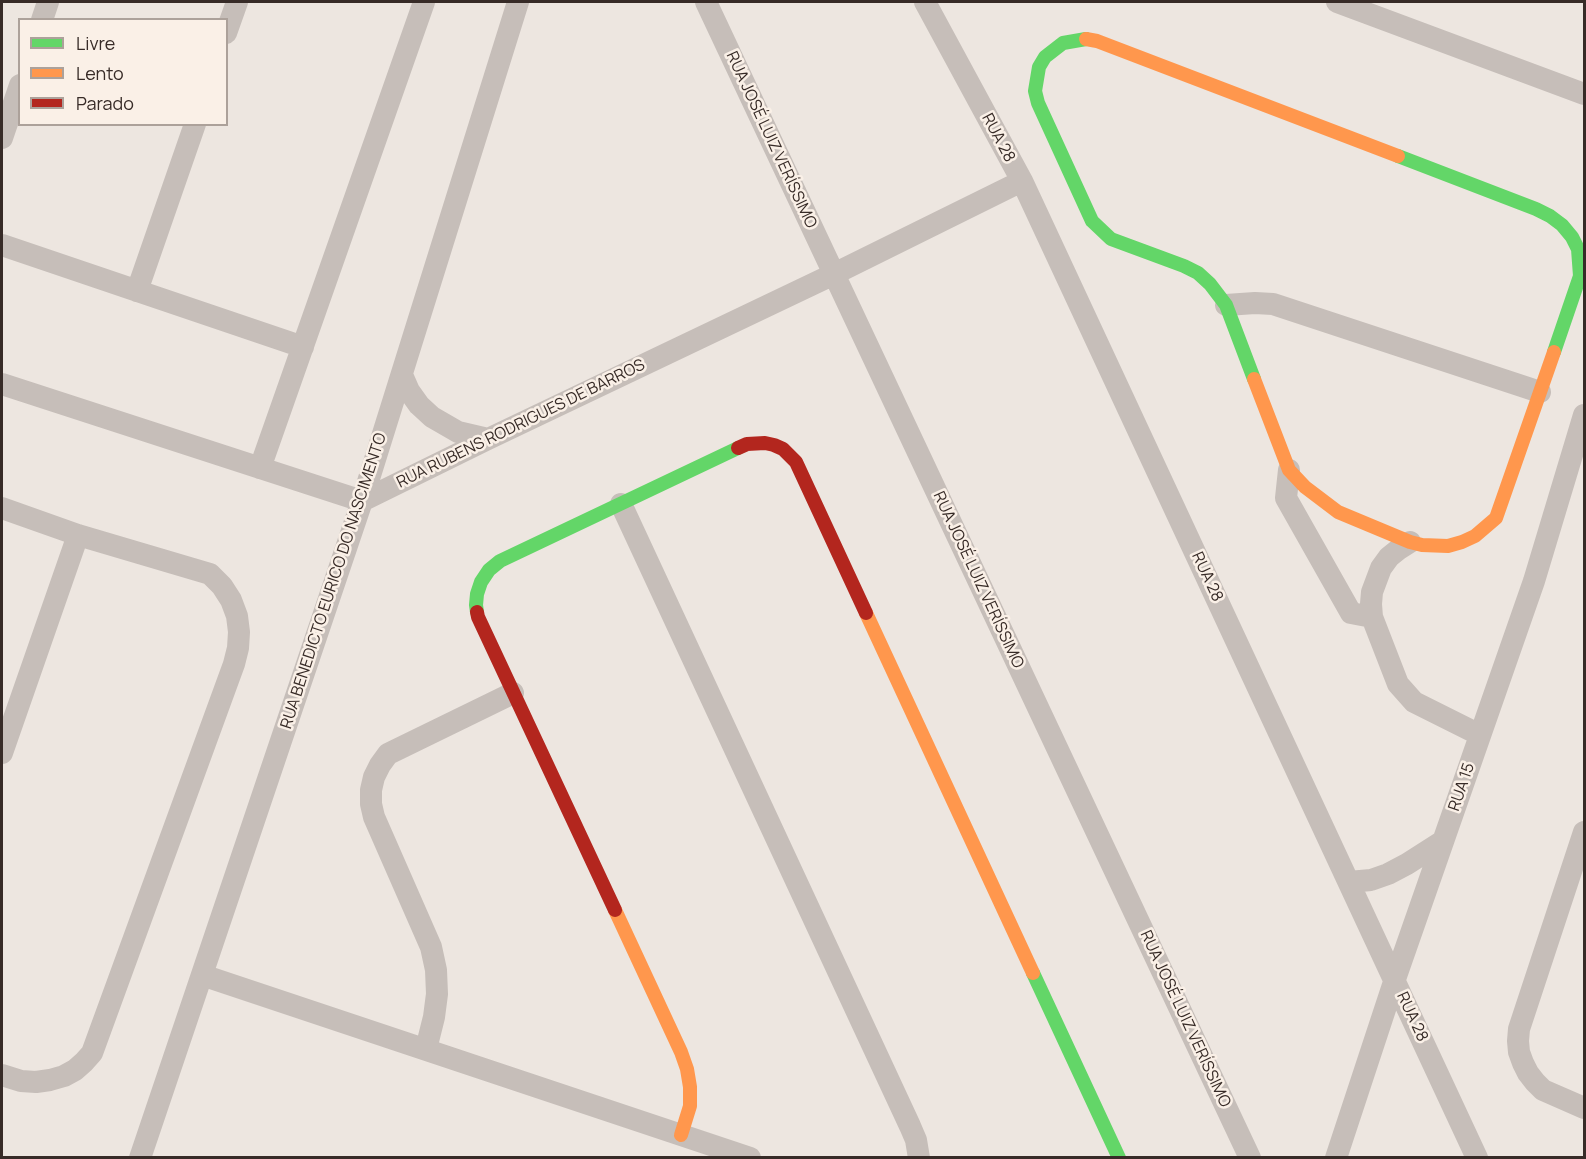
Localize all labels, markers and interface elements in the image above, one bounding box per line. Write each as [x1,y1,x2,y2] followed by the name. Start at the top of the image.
[18,18,228,126] legend
[76,31,115,55] text: Livre
[722,49,820,231] street label: RUA JOSÉ LUIZ VERÍSSIMO
[76,61,124,85] text: Lento
[76,91,134,115] text: Parado
[977,110,1019,166] street label: RUA 28
[394,355,648,493] street label: RUA RUBENS RODRIGUES DE BARROS
[277,431,391,731] street label: RUA BENEDICTO EURICO DO NASCIMENTO
[929,489,1027,671] street label: RUA JOSÉ LUIZ VERÍSSIMO
[1187,549,1227,605] street label: RUA 28
[1445,760,1479,814] street label: RUA 15
[1136,928,1234,1110] street label: RUA JOSÉ LUIZ VERÍSSIMO
[1392,989,1432,1045] street label: RUA 28

